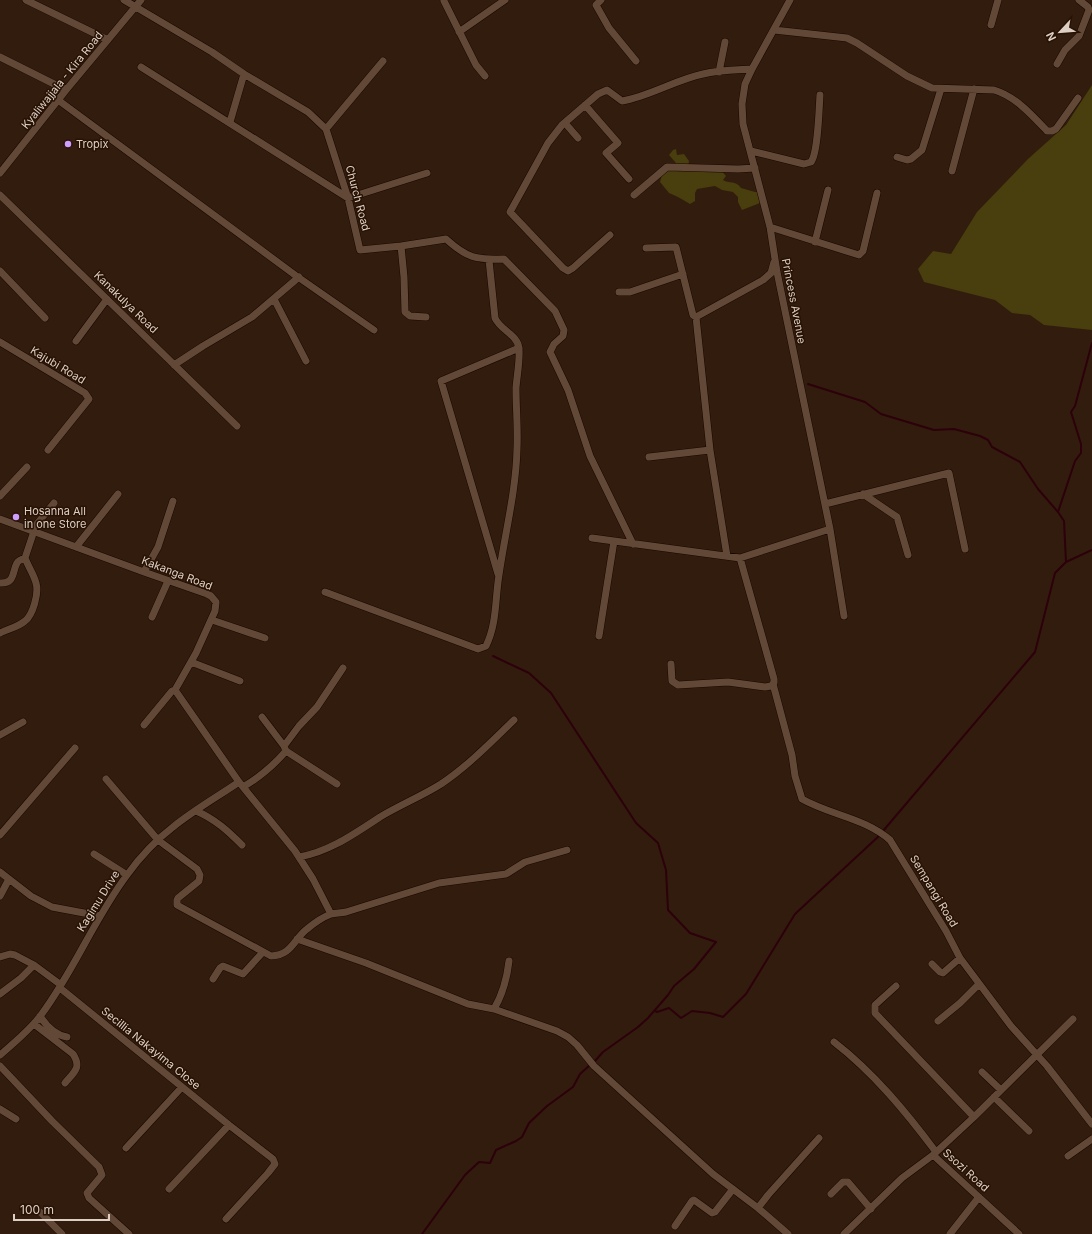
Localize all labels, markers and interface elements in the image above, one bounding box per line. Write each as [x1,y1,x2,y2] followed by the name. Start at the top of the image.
[1040,12,1080,52] north arrow
[18,28,106,132] street label: Kyaliwajjala - Kira Road
[1043,30,1059,43] text: N
[76,137,108,151] place label: Tropix
[63,139,73,149] marker: Tropix
[343,164,373,232] street label: Church Road
[779,257,809,345] street label: Princess Avenue
[91,268,161,336] street label: Kanakulya Road
[28,343,88,387] street label: Kajubi Road
[24,504,86,531] place label: Hosanna All in one Store
[11,512,21,522] marker: Hosanna All in one Store
[140,553,214,593] street label: Kakanga Road
[907,852,961,930] street label: Sempangi Road
[74,868,122,934] street label: Kagimu Drive
[99,1004,203,1092] street label: Secillia Nakayima Close
[940,1146,992,1194] street label: Ssozi Road
[14,1196,109,1222] scale bar
[20,1202,54,1217] text: 100 m

